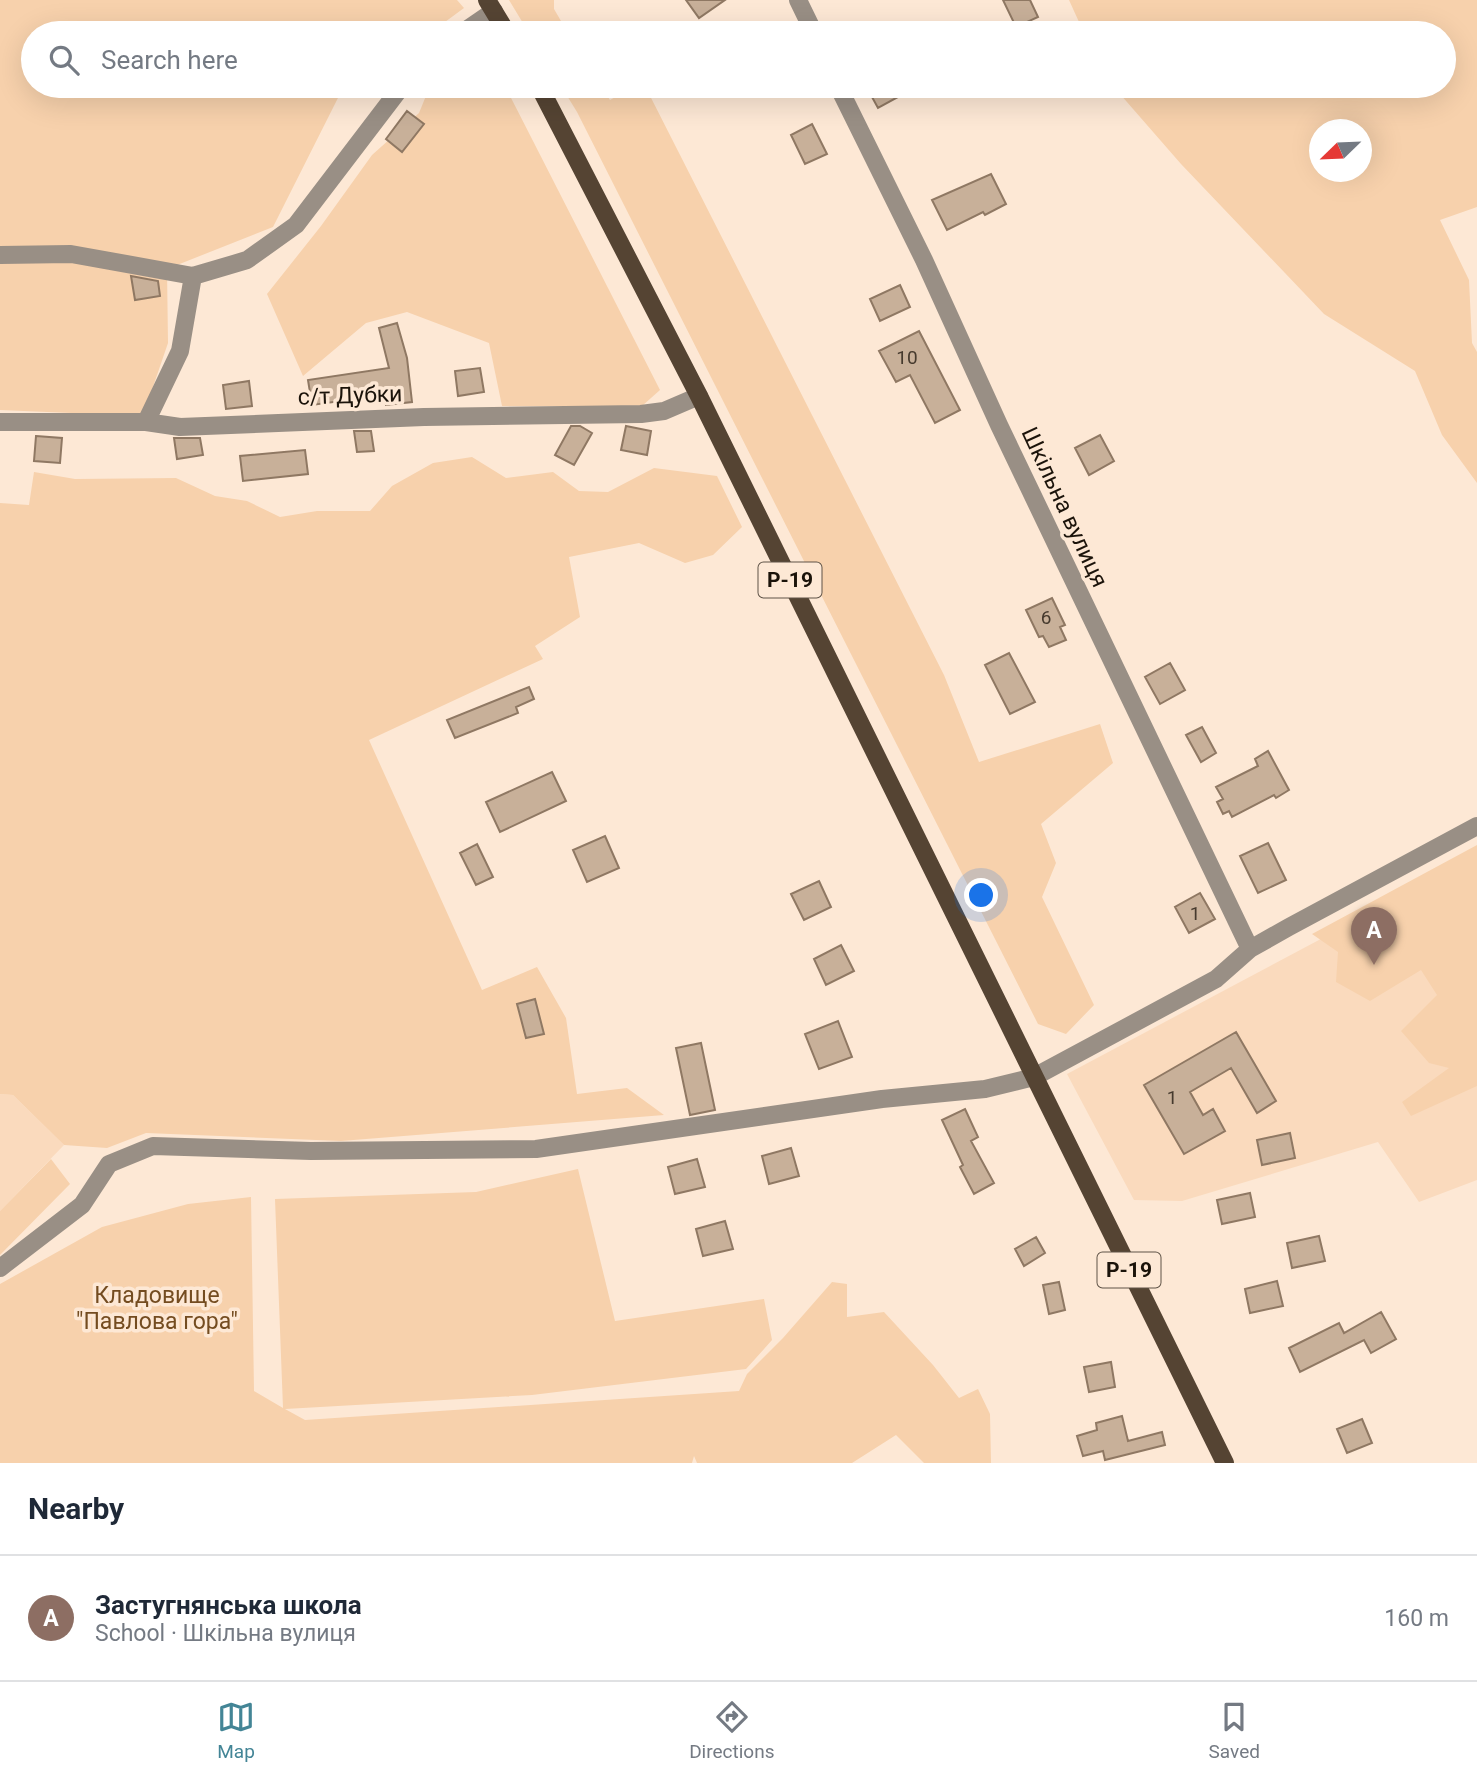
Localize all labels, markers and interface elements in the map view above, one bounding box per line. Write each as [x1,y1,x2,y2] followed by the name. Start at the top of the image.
[21,21,1456,98] search box
[45,41,83,79] icon: search
[101,45,238,75] text: Search here
[1309,119,1372,182] north arrow
[896,346,918,369] house number: 10
[297,380,403,411] street label: с/т Дубки
[1016,423,1113,591] street label: Шкільна вулиця
[758,562,822,598] road number: Р-19
[1041,606,1051,629] house number: 6
[964,878,998,912] your location
[1190,902,1200,925] house number: 1
[1351,907,1397,965] pin: A
[1167,1086,1177,1109] house number: 1
[1098,1252,1160,1288] road number: Р-19
[76,1282,238,1335] park label: Кладовище "Павлова гора"
[28,1491,124,1526] text: Nearby
[95,1590,362,1620] text: Застугнянська школа
[43,1605,59,1632] text: A
[1384,1605,1449,1632] text: 160 m
[95,1620,356,1647] text: School · Шкільна вулиця
[217,1698,255,1763] tab: Map
[689,1698,774,1763] tab: Directions
[1209,1698,1260,1763] tab: Saved

